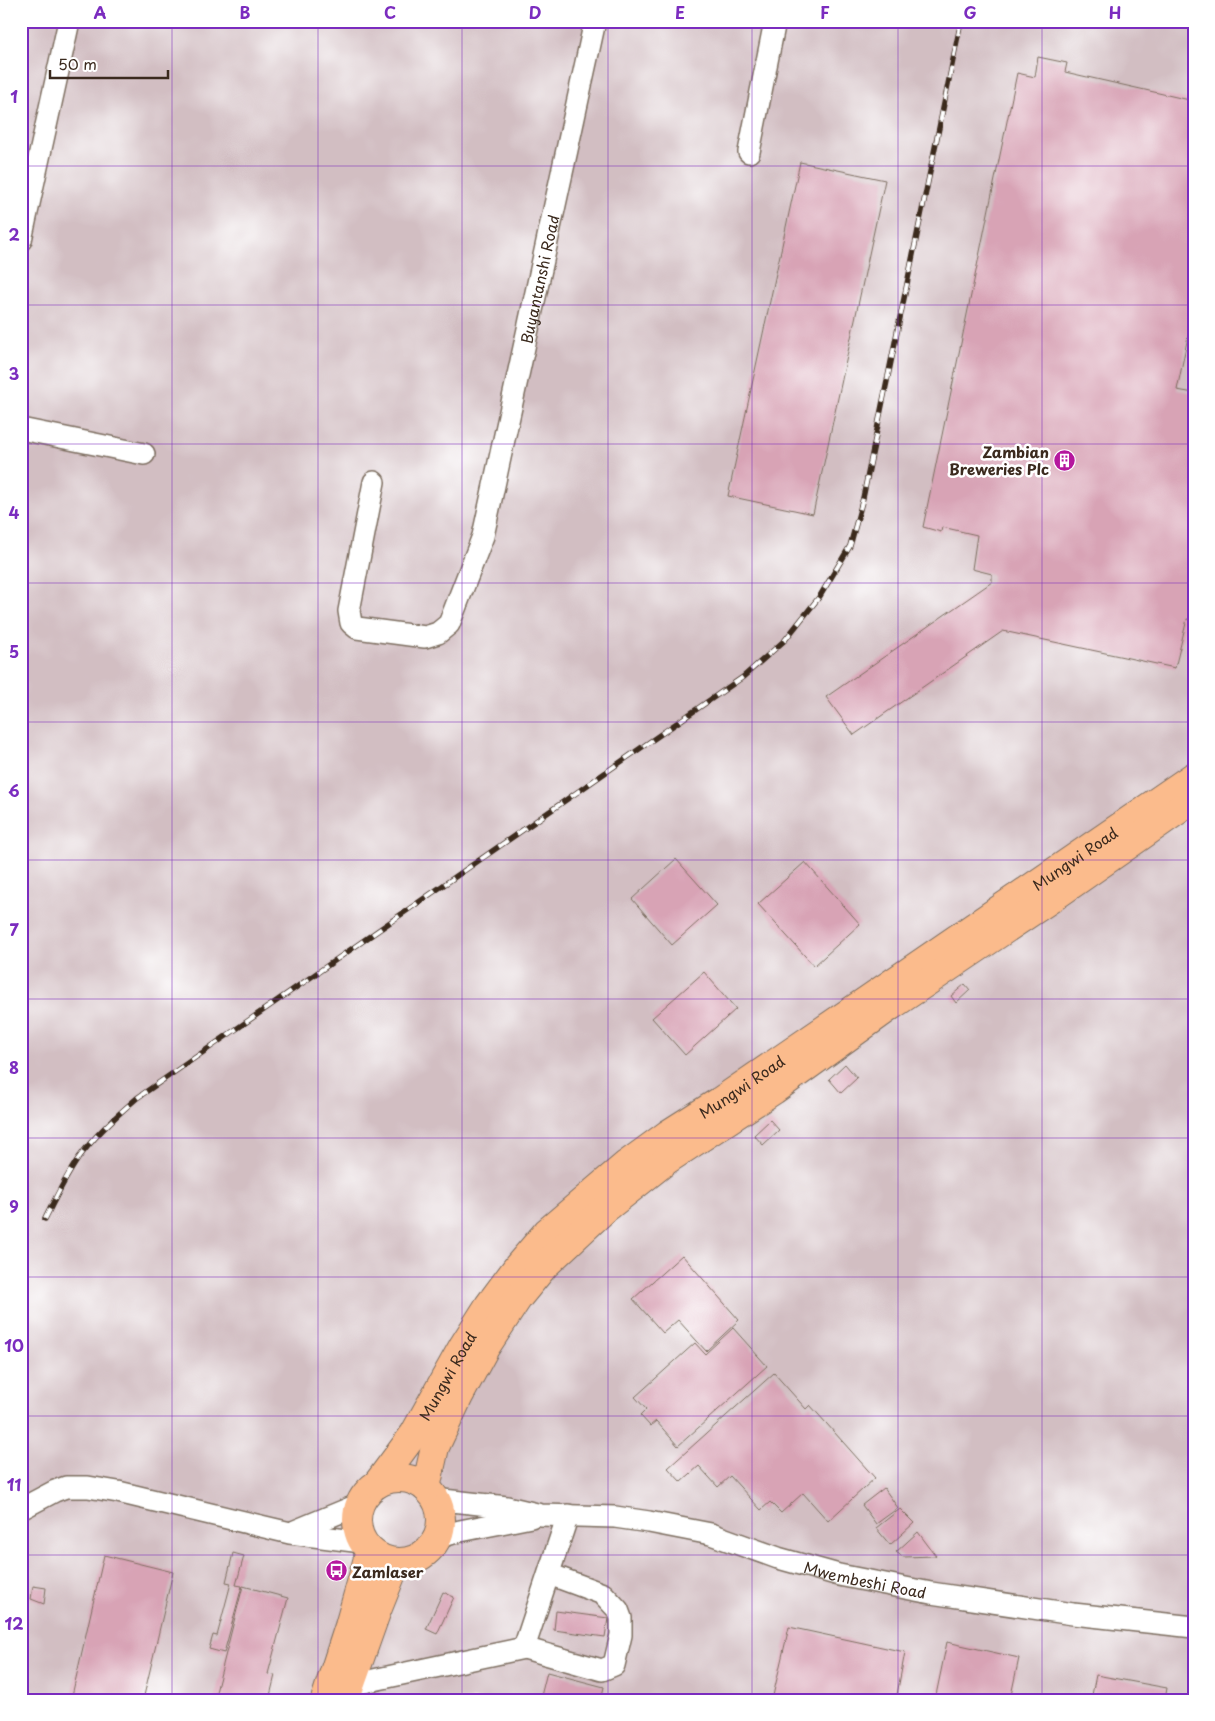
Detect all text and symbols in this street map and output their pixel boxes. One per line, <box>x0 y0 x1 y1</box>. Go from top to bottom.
text: A <box>94 0 107 24</box>
text: B <box>240 0 251 24</box>
text: C <box>384 0 396 24</box>
text: D <box>529 0 541 24</box>
text: E <box>675 0 685 24</box>
text: F <box>820 0 830 24</box>
text: G <box>963 0 977 24</box>
text: H <box>1109 0 1121 24</box>
scale bar <box>50 48 168 80</box>
text: 50 m <box>58 52 97 75</box>
text: 1 <box>10 84 18 108</box>
street label: Buyantanshi Road <box>514 212 564 346</box>
text: 2 <box>8 222 20 246</box>
text: 3 <box>9 361 19 385</box>
place label: Zambian Breweries Plc <box>949 440 1049 480</box>
building icon: Zambian Breweries Plc <box>1053 448 1077 472</box>
text: 4 <box>9 500 20 524</box>
text: 5 <box>9 639 19 663</box>
text: 6 <box>8 778 20 802</box>
street label: Mungwi Road <box>1027 820 1122 895</box>
text: 7 <box>9 917 19 941</box>
street label: Mungwi Road <box>694 1049 789 1123</box>
text: 8 <box>9 1055 19 1079</box>
text: 9 <box>9 1194 19 1218</box>
street label: Mungwi Road <box>412 1326 481 1425</box>
text: 10 <box>4 1333 24 1357</box>
text: 11 <box>7 1472 21 1496</box>
street label: Mwembeshi Road <box>801 1554 929 1603</box>
bus stop icon: Zamlaser <box>324 1559 348 1583</box>
place label: Zamlaser <box>352 1560 424 1583</box>
text: 12 <box>5 1611 23 1635</box>

